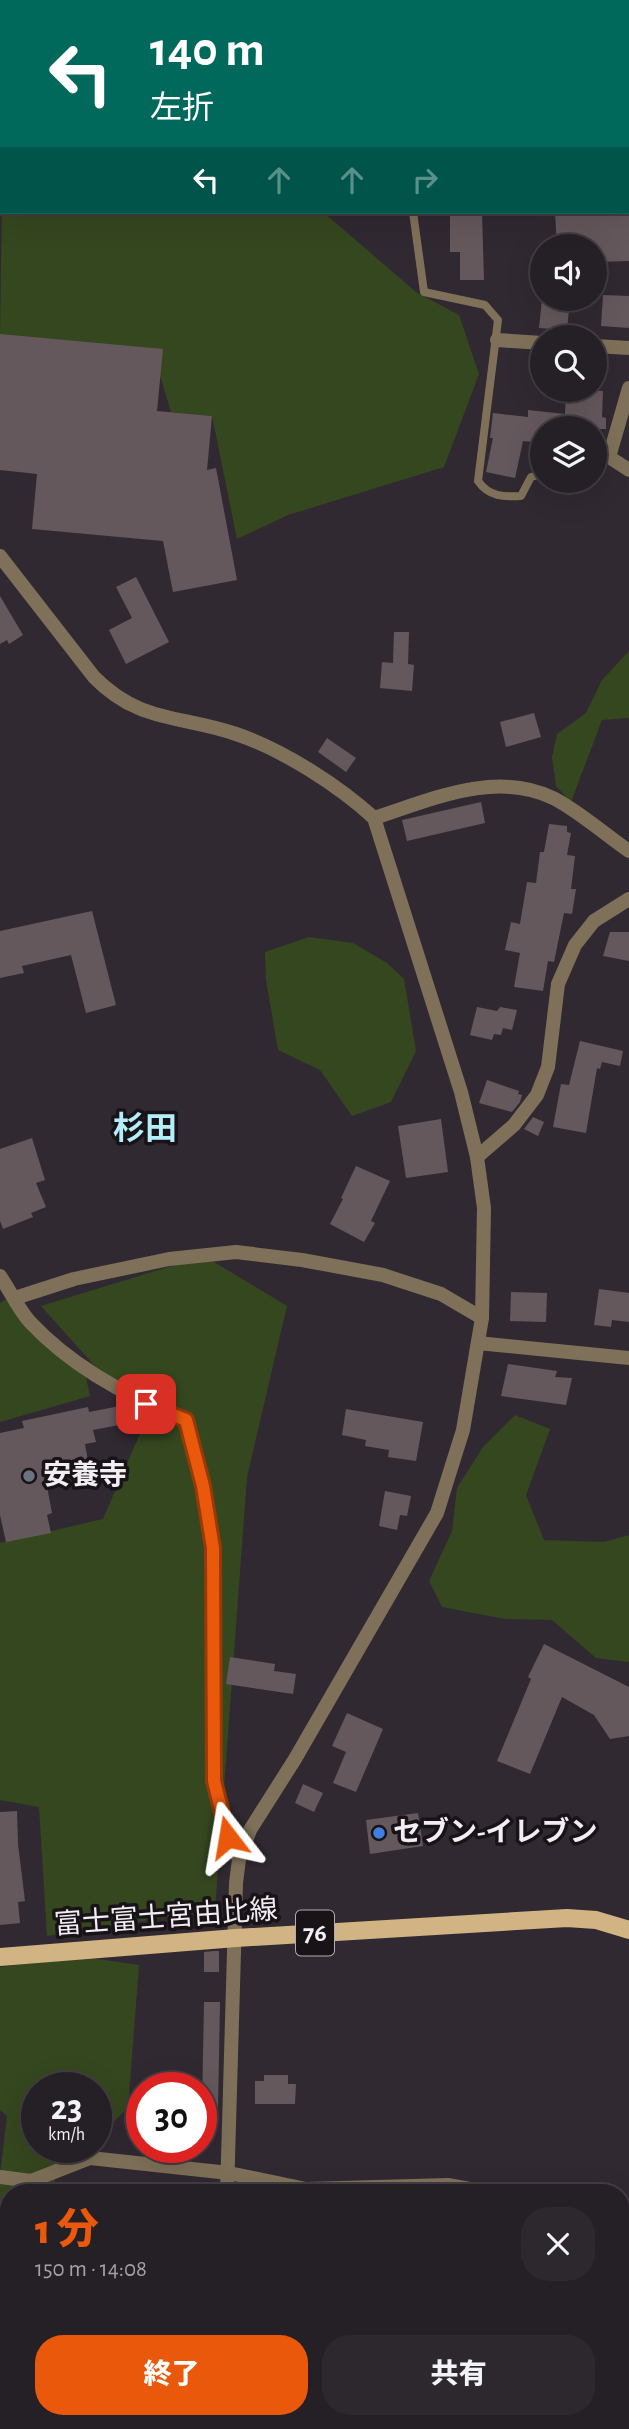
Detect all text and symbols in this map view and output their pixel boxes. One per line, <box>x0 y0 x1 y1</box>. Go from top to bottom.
text: 140 m <box>150 26 265 75</box>
icon: left <box>35 28 126 119</box>
text: 左折 <box>150 92 214 124</box>
icon: left <box>187 161 225 199</box>
icon: ahead <box>260 161 298 199</box>
icon: ahead <box>333 161 371 199</box>
icon: right <box>406 161 444 199</box>
map controls <box>530 234 607 493</box>
button: sound <box>530 234 607 311</box>
button: search <box>530 325 607 402</box>
button: layers <box>530 416 607 493</box>
district label: 杉田 <box>113 1111 177 1145</box>
pin <box>116 1374 176 1434</box>
icon: arrive <box>127 1385 165 1423</box>
place label: 安養寺 <box>43 1459 127 1490</box>
marker: 安養寺 <box>21 1468 37 1484</box>
position arrow <box>191 1800 265 1874</box>
place label: セブン-イレブン <box>393 1816 598 1847</box>
marker: セブン-イレブン <box>371 1825 387 1841</box>
street label: 富士富士宮由比線 <box>53 1894 279 1940</box>
road number: 76 <box>296 1910 334 1956</box>
speed limit sign: 30 <box>126 2072 217 2163</box>
text: 23 <box>51 2091 82 2126</box>
text: km/h <box>48 2126 85 2144</box>
button: close <box>521 2207 595 2281</box>
text: 1 分 <box>35 2209 99 2251</box>
text: 150 m · 14:08 <box>35 2258 147 2281</box>
button: 終了 <box>35 2335 308 2415</box>
button: 共有 <box>322 2335 595 2415</box>

